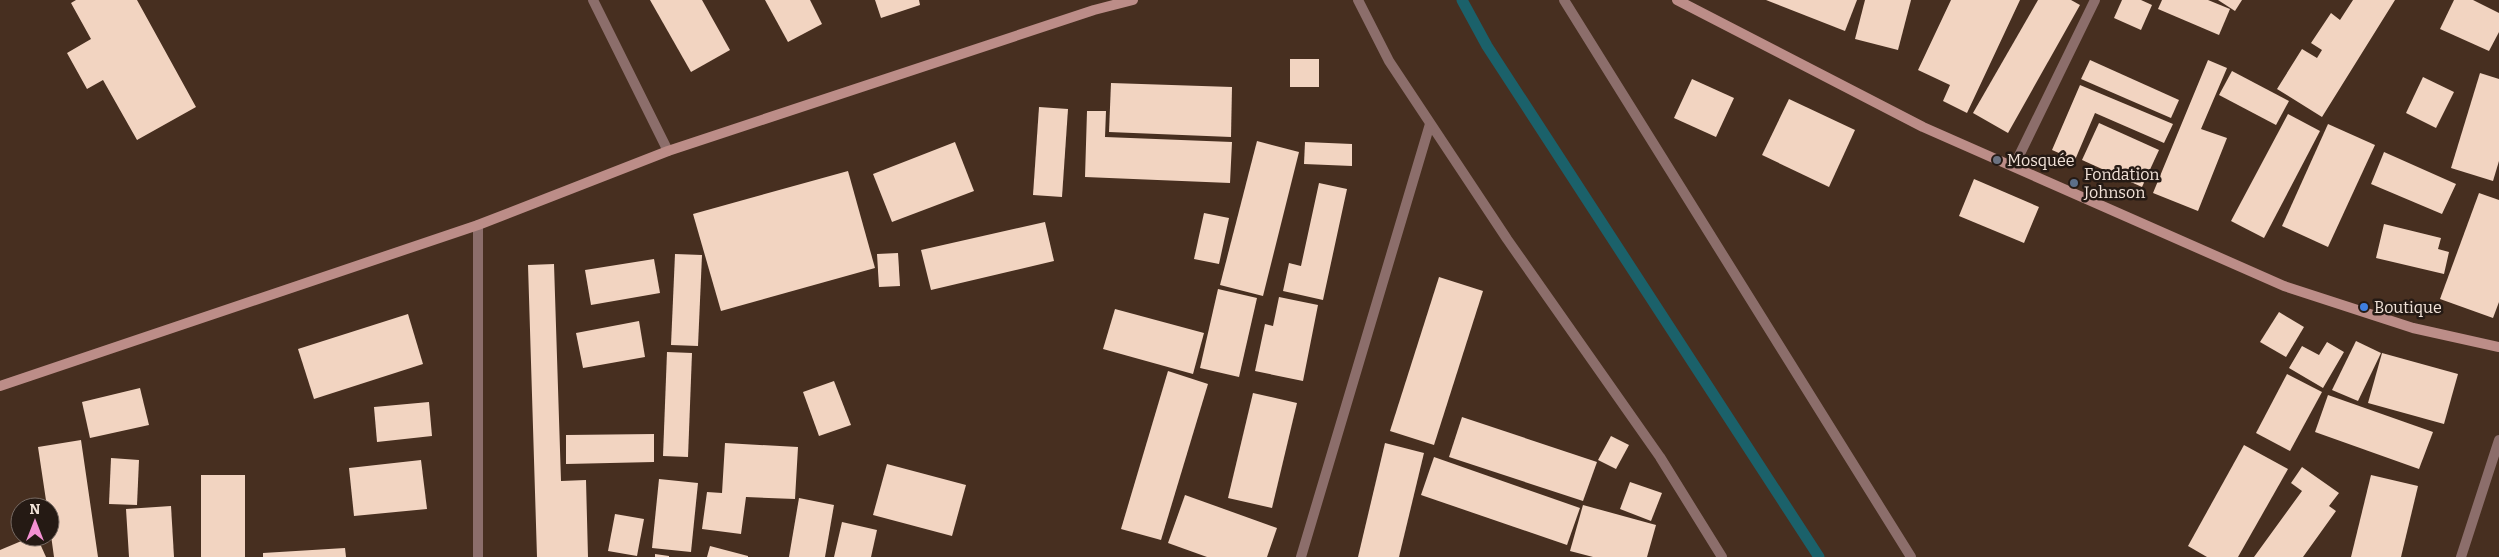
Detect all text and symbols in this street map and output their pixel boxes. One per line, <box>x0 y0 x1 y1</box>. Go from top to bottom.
place label: Mosquée <box>2007 151 2075 170</box>
marker: Mosquée <box>1991 154 2003 166</box>
place label: Fondation Johnson <box>2083 165 2160 202</box>
marker: Fondation Johnson <box>2068 177 2080 189</box>
place label: Boutique <box>2374 298 2442 317</box>
marker: Boutique <box>2358 301 2370 313</box>
north arrow <box>10 497 60 547</box>
text: N <box>30 501 41 518</box>

